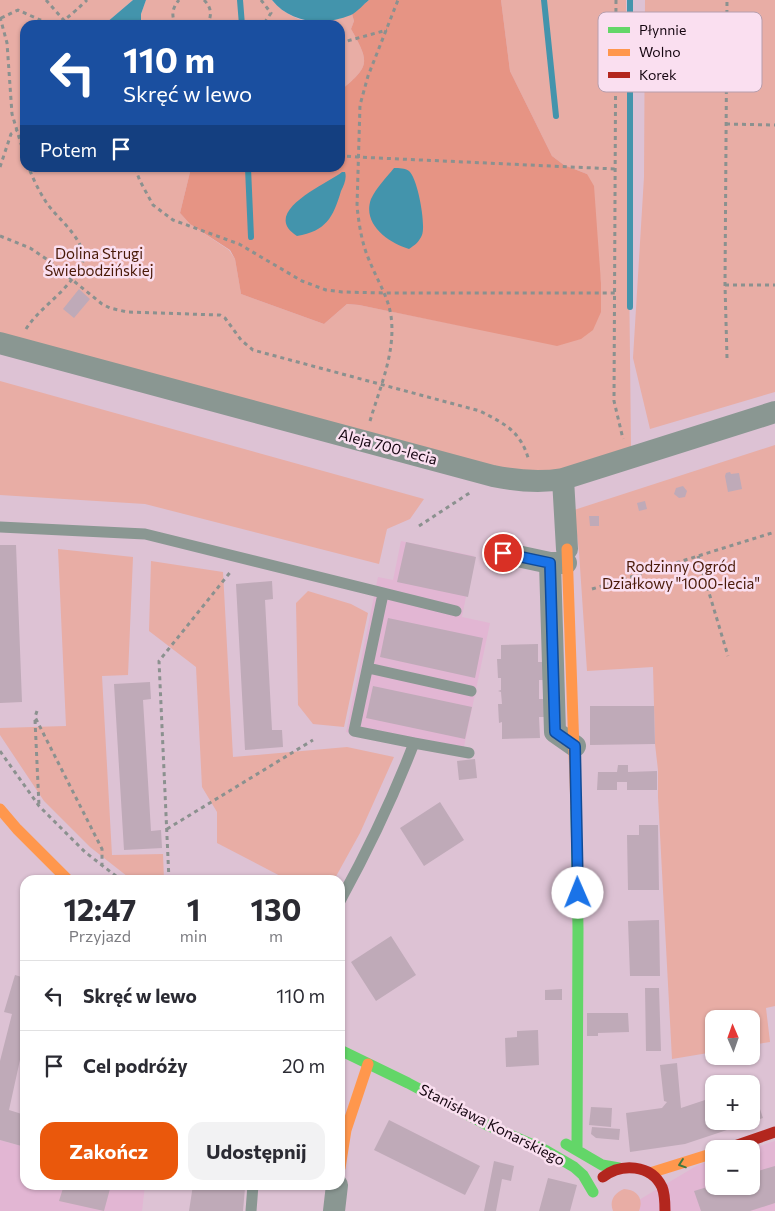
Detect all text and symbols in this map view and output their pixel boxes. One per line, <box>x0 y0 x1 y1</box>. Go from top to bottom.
legend <box>598 12 762 92</box>
text: Płynnie <box>639 21 686 38</box>
text: 110 m <box>123 37 215 80</box>
icon: left <box>40 40 105 105</box>
text: Wolno <box>639 43 681 60</box>
text: Korek <box>639 66 677 83</box>
text: Skręć w lewo <box>123 80 252 107</box>
icon: arrive <box>107 135 135 163</box>
text: Potem <box>40 138 97 161</box>
park label: Dolina Strugi Świebodzińskiej <box>44 244 154 279</box>
street label: Aleja 700-lecia <box>337 424 439 468</box>
pin <box>482 532 524 574</box>
icon: arrive <box>489 539 517 567</box>
park label: Rodzinny Ogród Działkowy "1000-lecia" <box>602 557 760 592</box>
position arrow <box>551 866 603 918</box>
text: 12:47 <box>63 890 136 927</box>
text: 1 <box>187 890 200 927</box>
text: 130 <box>251 890 302 927</box>
text: Przyjazd <box>69 926 131 945</box>
text: min <box>180 926 207 945</box>
text: m <box>269 926 283 945</box>
icon: left <box>40 982 68 1010</box>
text: Skręć w lewo <box>83 984 197 1007</box>
text: 110 m <box>276 984 325 1007</box>
north arrow <box>705 1010 760 1065</box>
map controls <box>705 1010 760 1195</box>
icon: arrive <box>40 1052 68 1080</box>
text: Cel podróży <box>83 1054 188 1077</box>
text: 20 m <box>282 1054 325 1077</box>
button: + <box>705 1075 760 1130</box>
street label: Stanisława Konarskiego <box>417 1080 568 1169</box>
button: Zakończ <box>40 1122 178 1180</box>
button: Udostępnij <box>188 1122 325 1180</box>
button: − <box>705 1140 760 1195</box>
one-way arrow <box>678 1158 687 1168</box>

